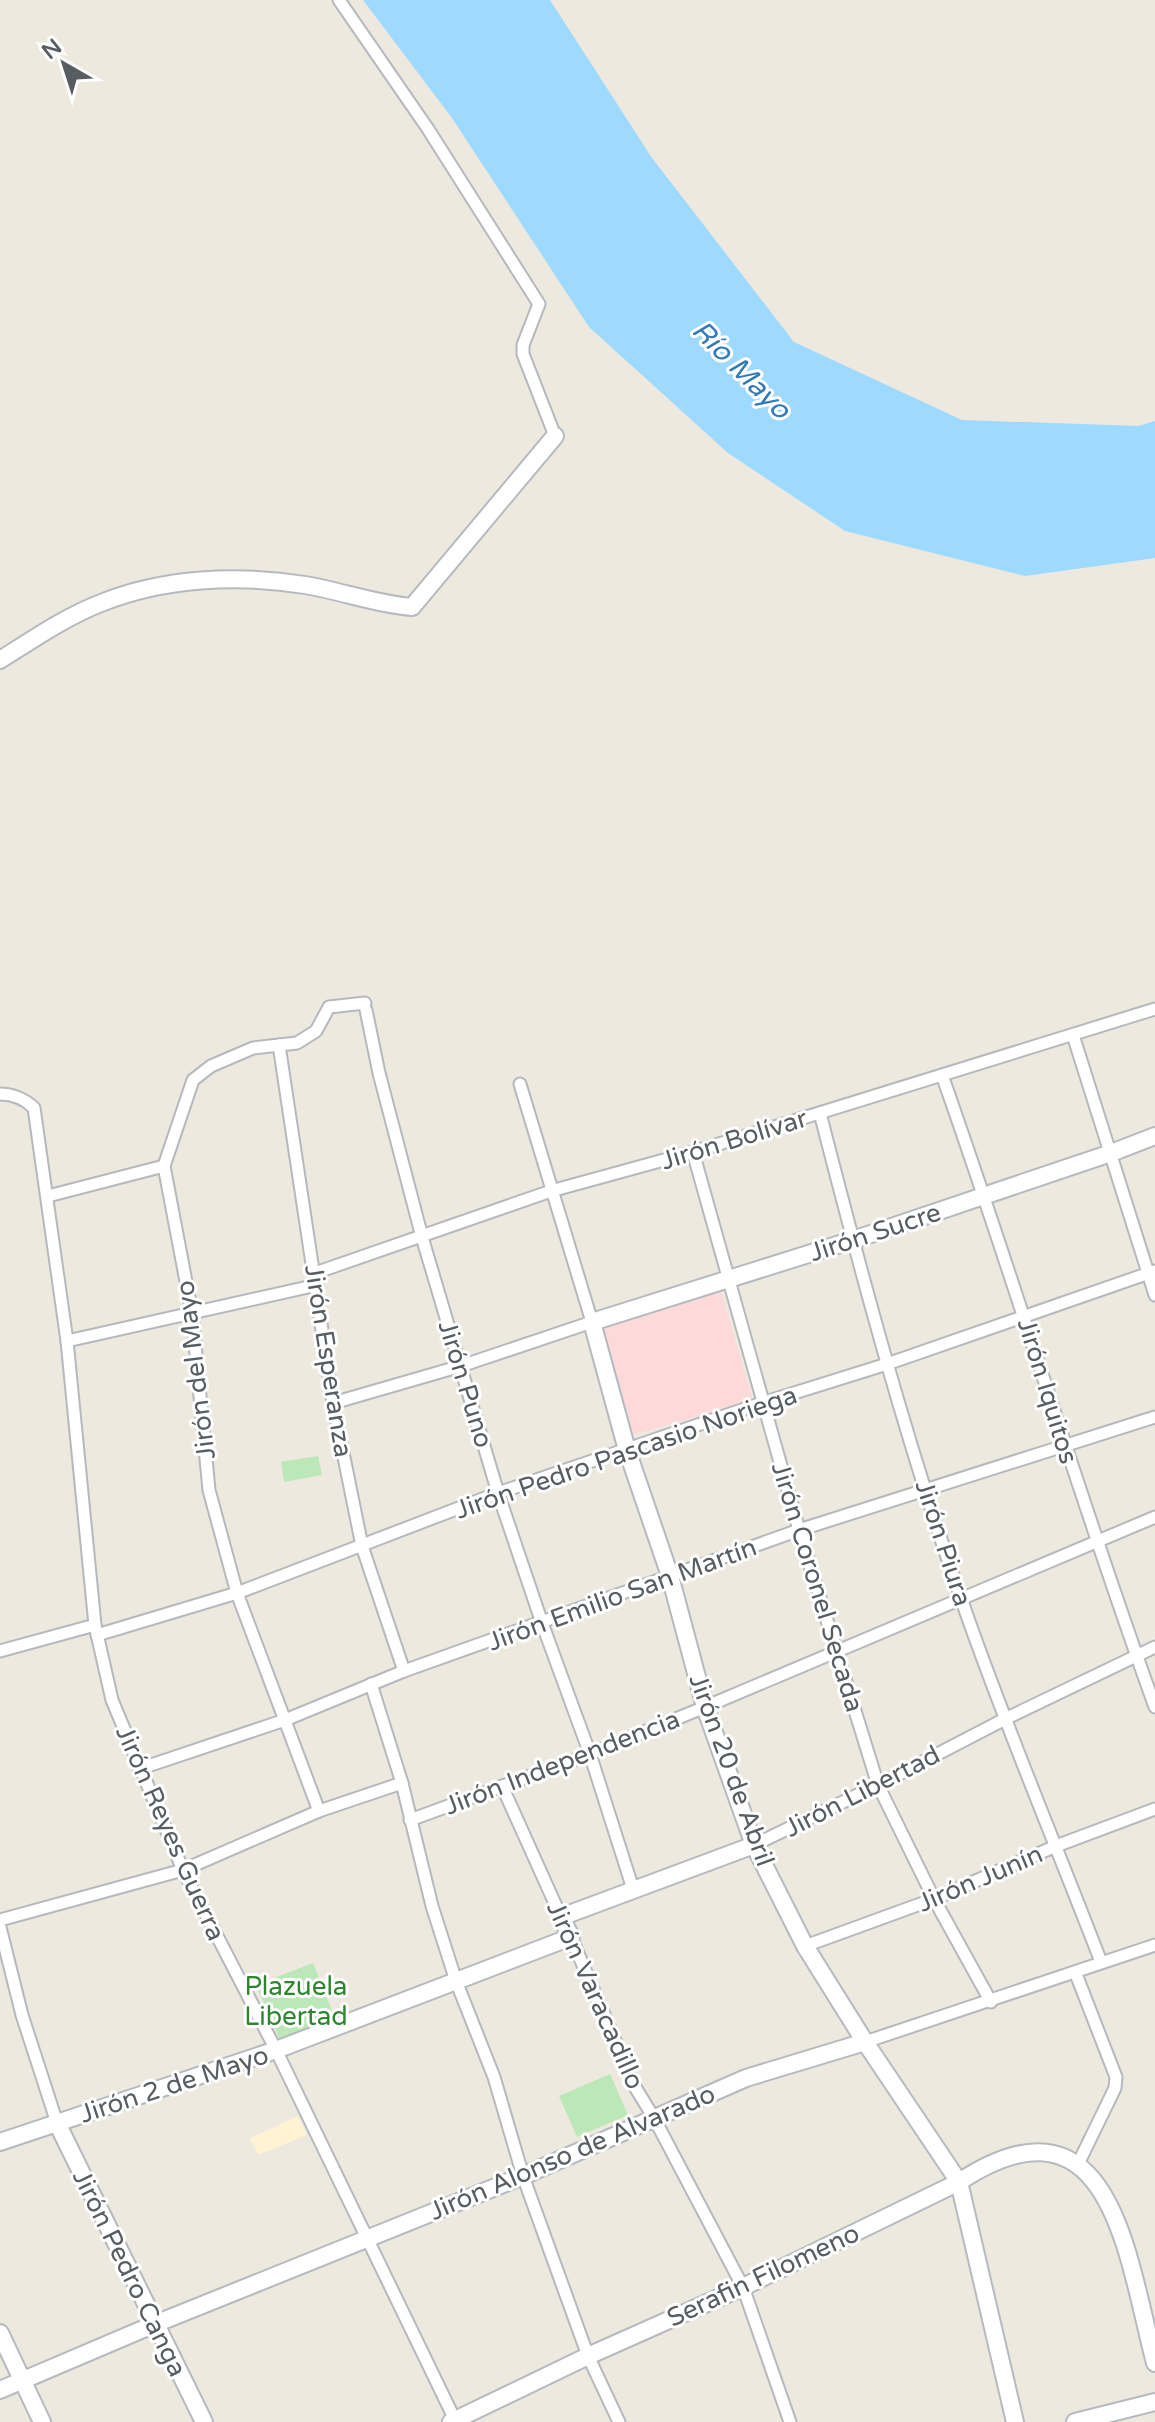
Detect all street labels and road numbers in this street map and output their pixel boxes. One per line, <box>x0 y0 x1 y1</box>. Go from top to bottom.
street label: Jirón Bolívar <box>657 1103 811 1176</box>
street label: Jirón Sucre <box>806 1197 945 1268</box>
street label: Jirón Esperanza <box>298 1263 359 1460</box>
street label: Jirón del Mayo <box>169 1279 222 1461</box>
street label: Jirón Iquitos <box>1011 1315 1084 1468</box>
street label: Jirón Puno <box>432 1317 500 1451</box>
street label: Jirón Pedro Pascasio Noriega <box>451 1379 801 1526</box>
street label: Jirón Coronel Secada <box>765 1459 870 1716</box>
street label: Jirón Piura <box>909 1476 978 1610</box>
street label: Jirón Emilio San Martín <box>483 1531 761 1658</box>
street label: Jirón 20 de Abril <box>682 1670 781 1871</box>
street label: Jirón Independencia <box>440 1703 684 1822</box>
street label: Jirón Reyes Guerra <box>109 1721 232 1946</box>
street label: Jirón Libertad <box>779 1739 945 1844</box>
street label: Jirón Junín <box>913 1838 1047 1919</box>
street label: Jirón Varacadillo <box>540 1896 651 2094</box>
street label: Jirón 2 de Mayo <box>76 2039 272 2130</box>
street label: Jirón Alonso de Alvarado <box>425 2078 720 2227</box>
street label: Jirón Pedro Canga <box>66 2165 193 2382</box>
street label: Serafin Filomeno <box>662 2217 864 2334</box>

